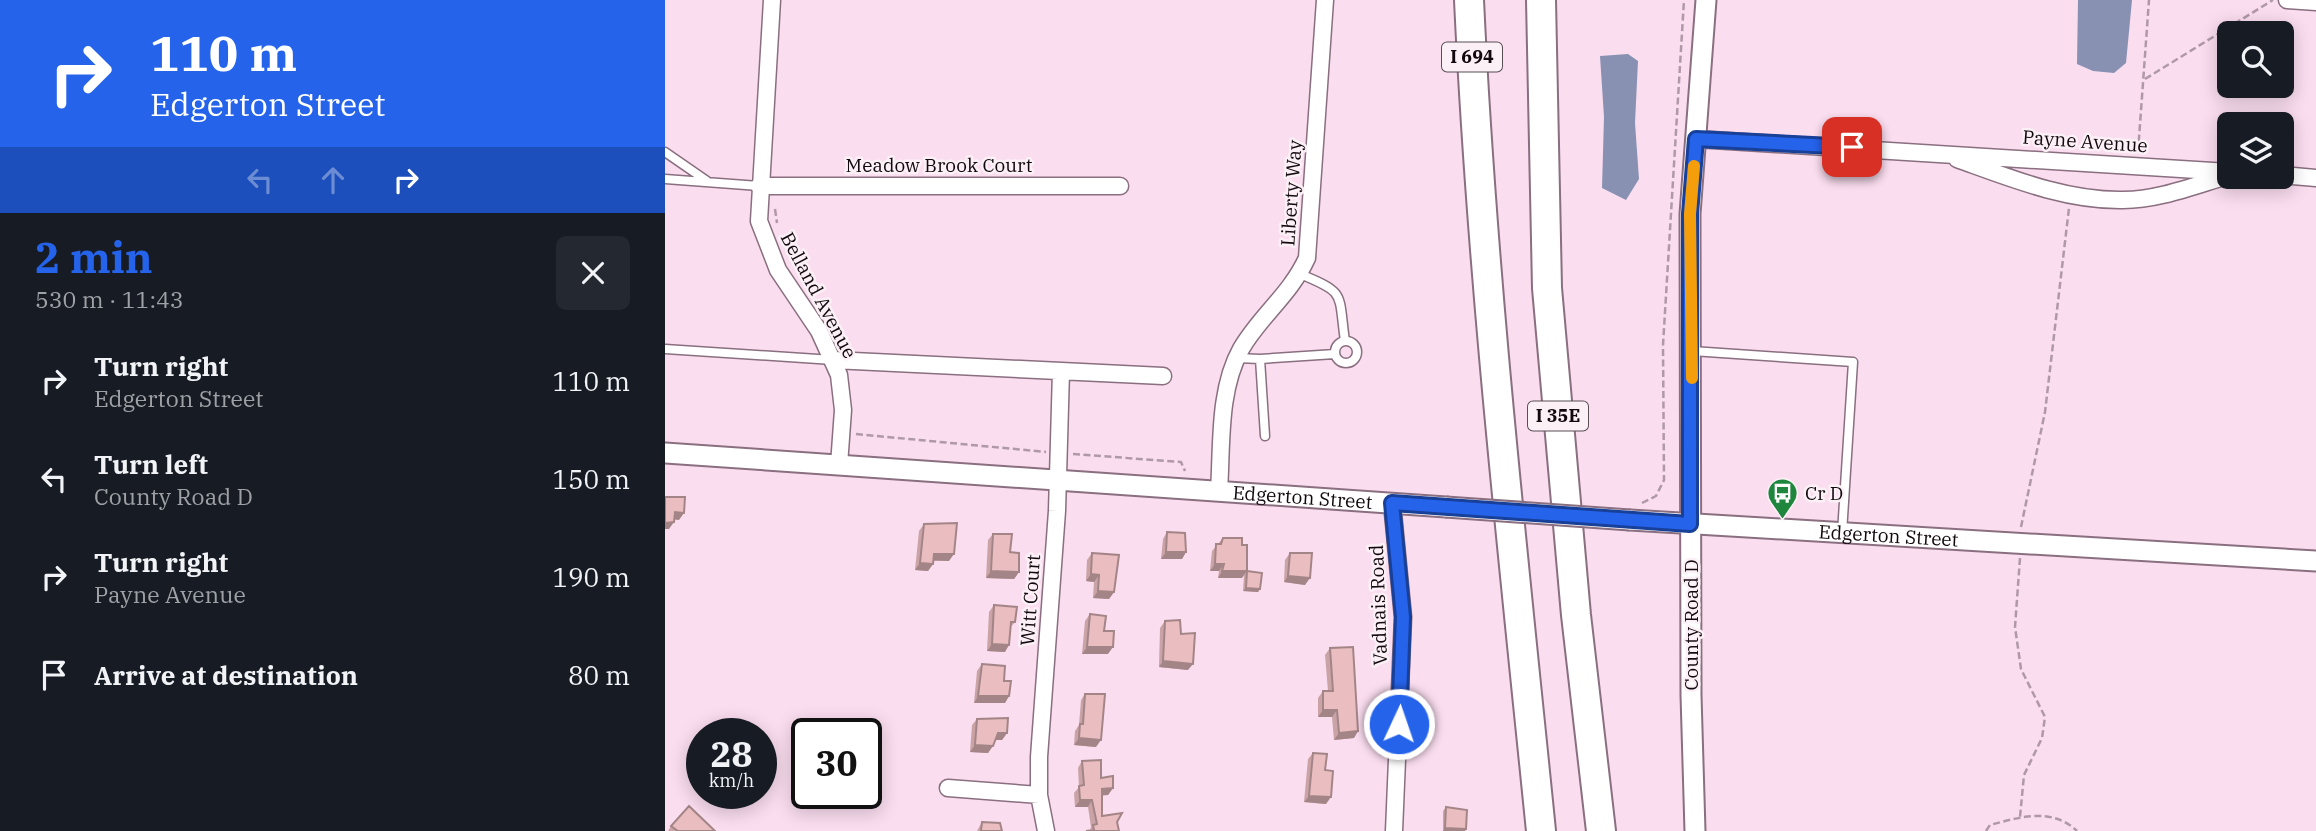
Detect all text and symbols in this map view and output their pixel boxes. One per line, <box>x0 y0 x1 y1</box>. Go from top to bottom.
text: 110 m <box>150 21 297 84</box>
map controls <box>2217 21 2294 189</box>
button: search <box>2217 21 2294 98</box>
icon: right <box>35 28 126 119</box>
road number: I 694 <box>1442 42 1502 72</box>
text: Edgerton Street <box>150 83 386 125</box>
button: layers <box>2217 112 2294 189</box>
pin <box>1822 117 1882 177</box>
street label: Payne Avenue <box>2022 125 2148 157</box>
icon: arrive <box>1833 128 1871 166</box>
street label: Liberty Way <box>1275 138 1307 247</box>
street label: Meadow Brook Court <box>846 153 1033 177</box>
icon: left <box>241 161 279 199</box>
icon: ahead <box>314 161 352 199</box>
icon: right <box>387 161 425 199</box>
street label: Belland Avenue <box>776 228 862 362</box>
text: 2 min <box>35 230 153 285</box>
button: close <box>556 236 630 310</box>
text: 530 m · 11:43 <box>35 284 184 314</box>
text: Turn right <box>94 349 228 383</box>
icon: right <box>35 362 73 400</box>
text: 110 m <box>552 364 630 398</box>
text: Edgerton Street <box>94 383 263 413</box>
road number: I 35E <box>1528 402 1588 430</box>
text: Turn left <box>94 447 208 481</box>
icon: left <box>35 460 73 498</box>
text: 150 m <box>552 462 630 496</box>
bus stop icon: Cr D <box>1765 476 1799 520</box>
street label: Edgerton Street <box>1232 480 1373 514</box>
text: County Road D <box>94 481 253 511</box>
place label: Cr D <box>1805 481 1843 505</box>
street label: Edgerton Street <box>1818 519 1959 552</box>
street label: Vadnais Road <box>1364 544 1392 666</box>
text: Turn right <box>94 545 228 579</box>
street label: Witt Court <box>1015 553 1045 647</box>
icon: right <box>35 558 73 596</box>
street label: County Road D <box>1679 559 1703 691</box>
text: 190 m <box>552 560 630 594</box>
text: Payne Avenue <box>94 579 246 609</box>
icon: arrive <box>35 656 73 694</box>
text: Arrive at destination <box>94 658 358 692</box>
text: 80 m <box>568 658 630 692</box>
position arrow <box>1362 687 1436 761</box>
speed limit sign: 30 <box>791 718 882 809</box>
text: 28 <box>710 731 753 777</box>
text: km/h <box>709 769 754 792</box>

